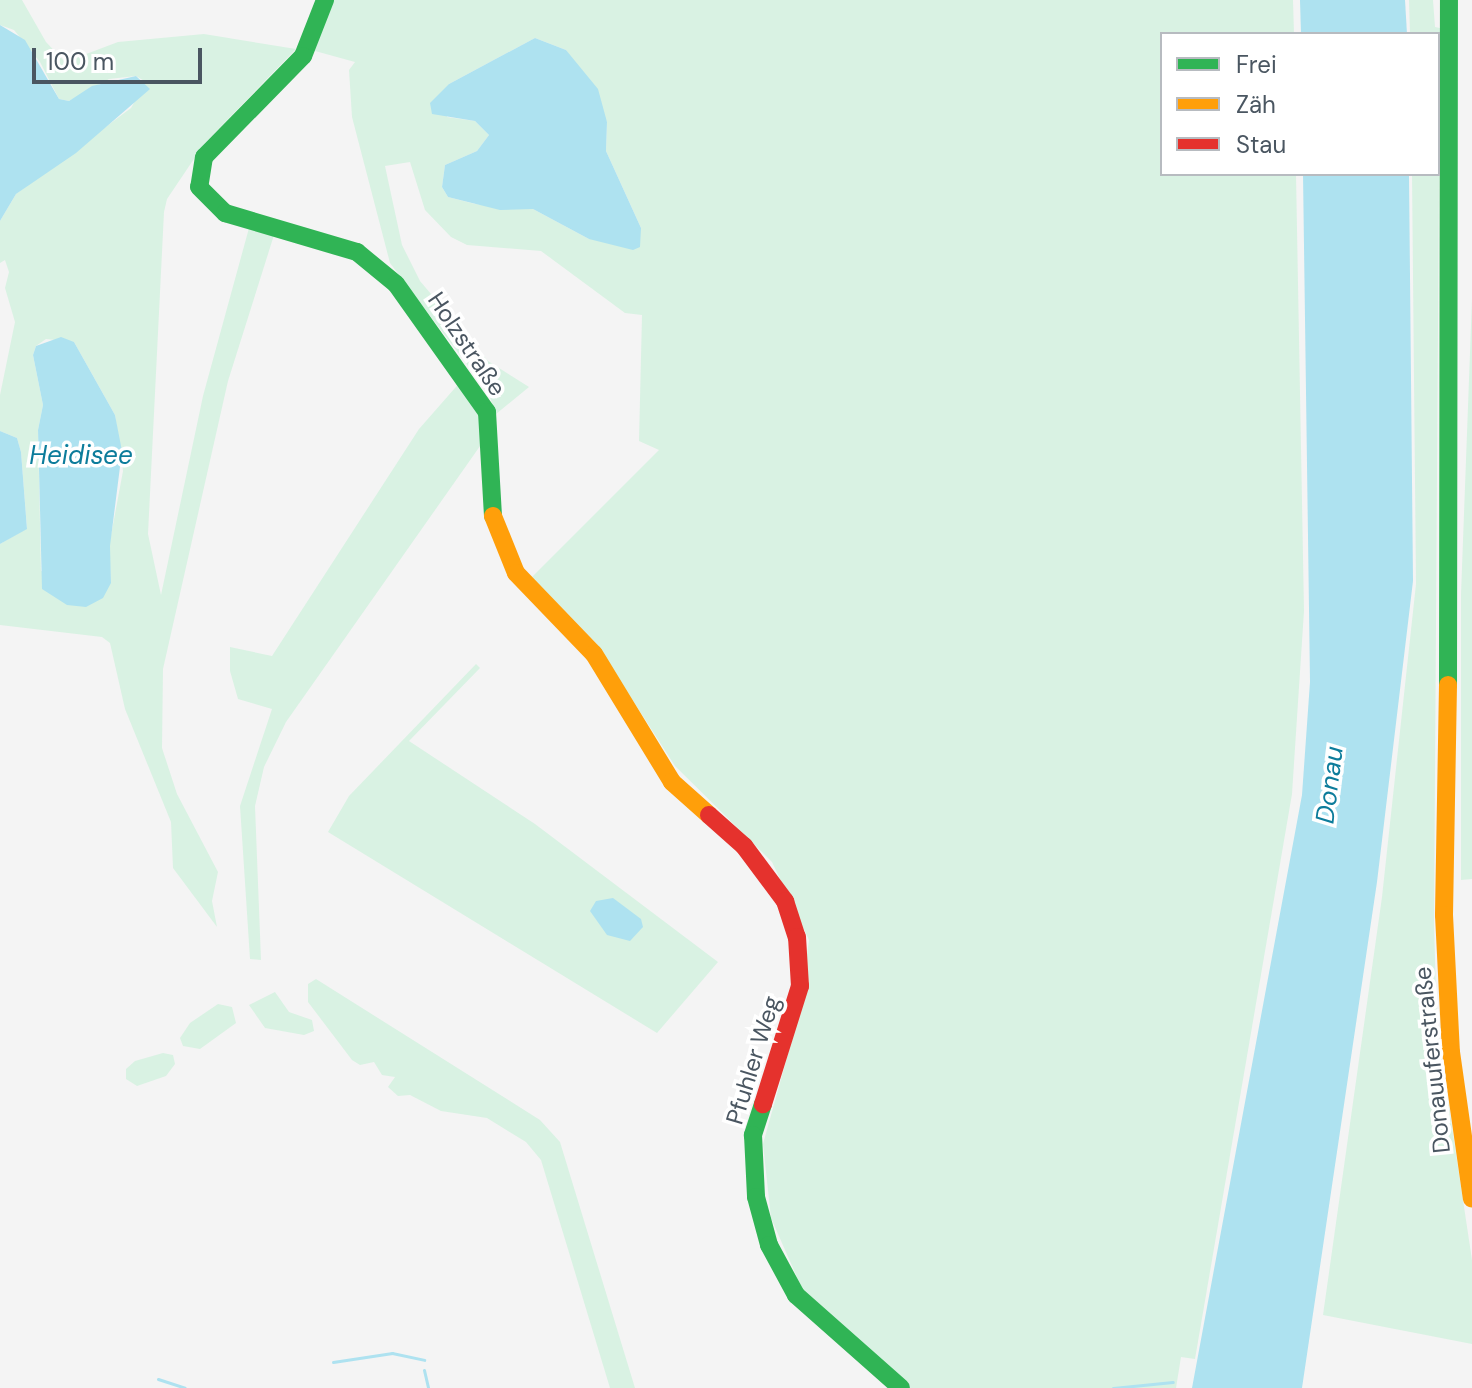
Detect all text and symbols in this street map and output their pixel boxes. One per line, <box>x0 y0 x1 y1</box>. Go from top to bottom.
scale bar <box>36 32 206 82</box>
legend <box>1160 32 1440 176</box>
text: 100 m <box>46 46 114 77</box>
text: Frei <box>1236 49 1277 80</box>
text: Zäh <box>1236 89 1276 120</box>
text: Stau <box>1236 129 1286 160</box>
street label: Holzstraße <box>422 287 512 401</box>
water label: Heidisee <box>29 440 133 472</box>
water label: Donau <box>1310 745 1350 825</box>
street label: Donauuferstraße <box>1408 965 1456 1155</box>
street label: Pfuhler Weg <box>720 992 786 1128</box>

